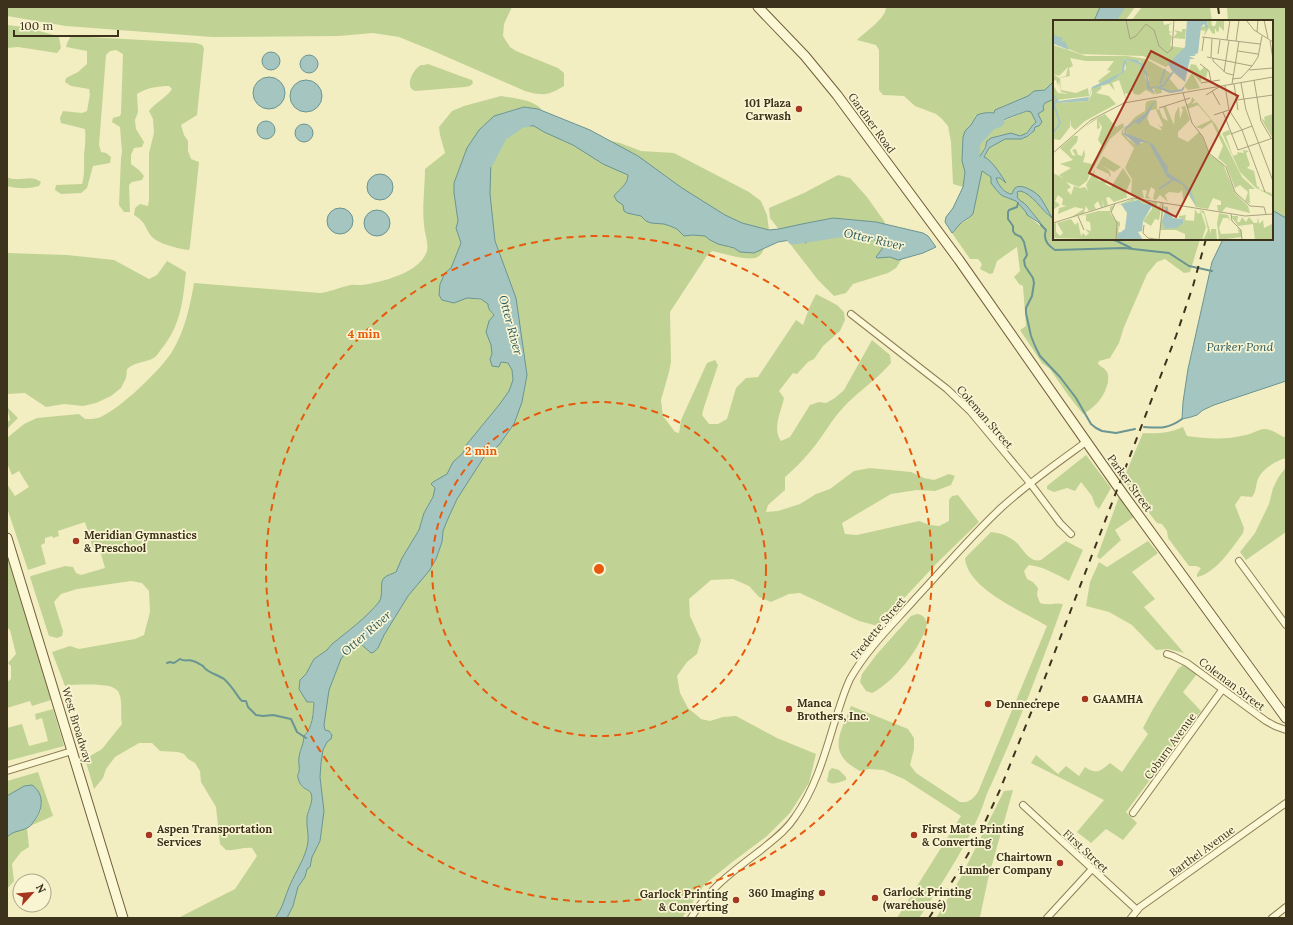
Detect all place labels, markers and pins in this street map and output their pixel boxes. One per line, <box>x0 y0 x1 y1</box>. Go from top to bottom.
place label: 101 Plaza Carwash <box>745 96 791 123</box>
marker: 101 Plaza Carwash <box>794 104 804 114</box>
place label: Meridian Gymnastics & Preschool <box>84 528 197 555</box>
marker: Meridian Gymnastics & Preschool <box>71 536 81 546</box>
centre of rings <box>592 562 606 576</box>
place label: GAAMHA <box>1093 692 1144 706</box>
marker: GAAMHA <box>1080 694 1090 704</box>
place label: Manca Brothers, Inc. <box>797 696 869 723</box>
place label: Dennecrepe <box>996 697 1060 711</box>
marker: Dennecrepe <box>983 699 993 709</box>
marker: Manca Brothers, Inc. <box>784 704 794 714</box>
place label: Aspen Transportation Services <box>157 822 272 849</box>
place label: First Mate Printing & Converting <box>922 822 1024 849</box>
marker: Aspen Transportation Services <box>144 830 154 840</box>
marker: First Mate Printing & Converting <box>909 830 919 840</box>
place label: Chairtown Lumber Company <box>959 850 1053 877</box>
marker: Chairtown Lumber Company <box>1055 858 1065 868</box>
place label: Garlock Printing (warehouse) <box>883 885 972 913</box>
place label: 360 Imaging <box>749 886 815 900</box>
place label: Garlock Printing & Converting <box>640 887 729 914</box>
marker: 360 Imaging <box>817 888 827 898</box>
marker: Garlock Printing (warehouse) <box>870 893 880 903</box>
marker: Garlock Printing & Converting <box>731 895 741 905</box>

